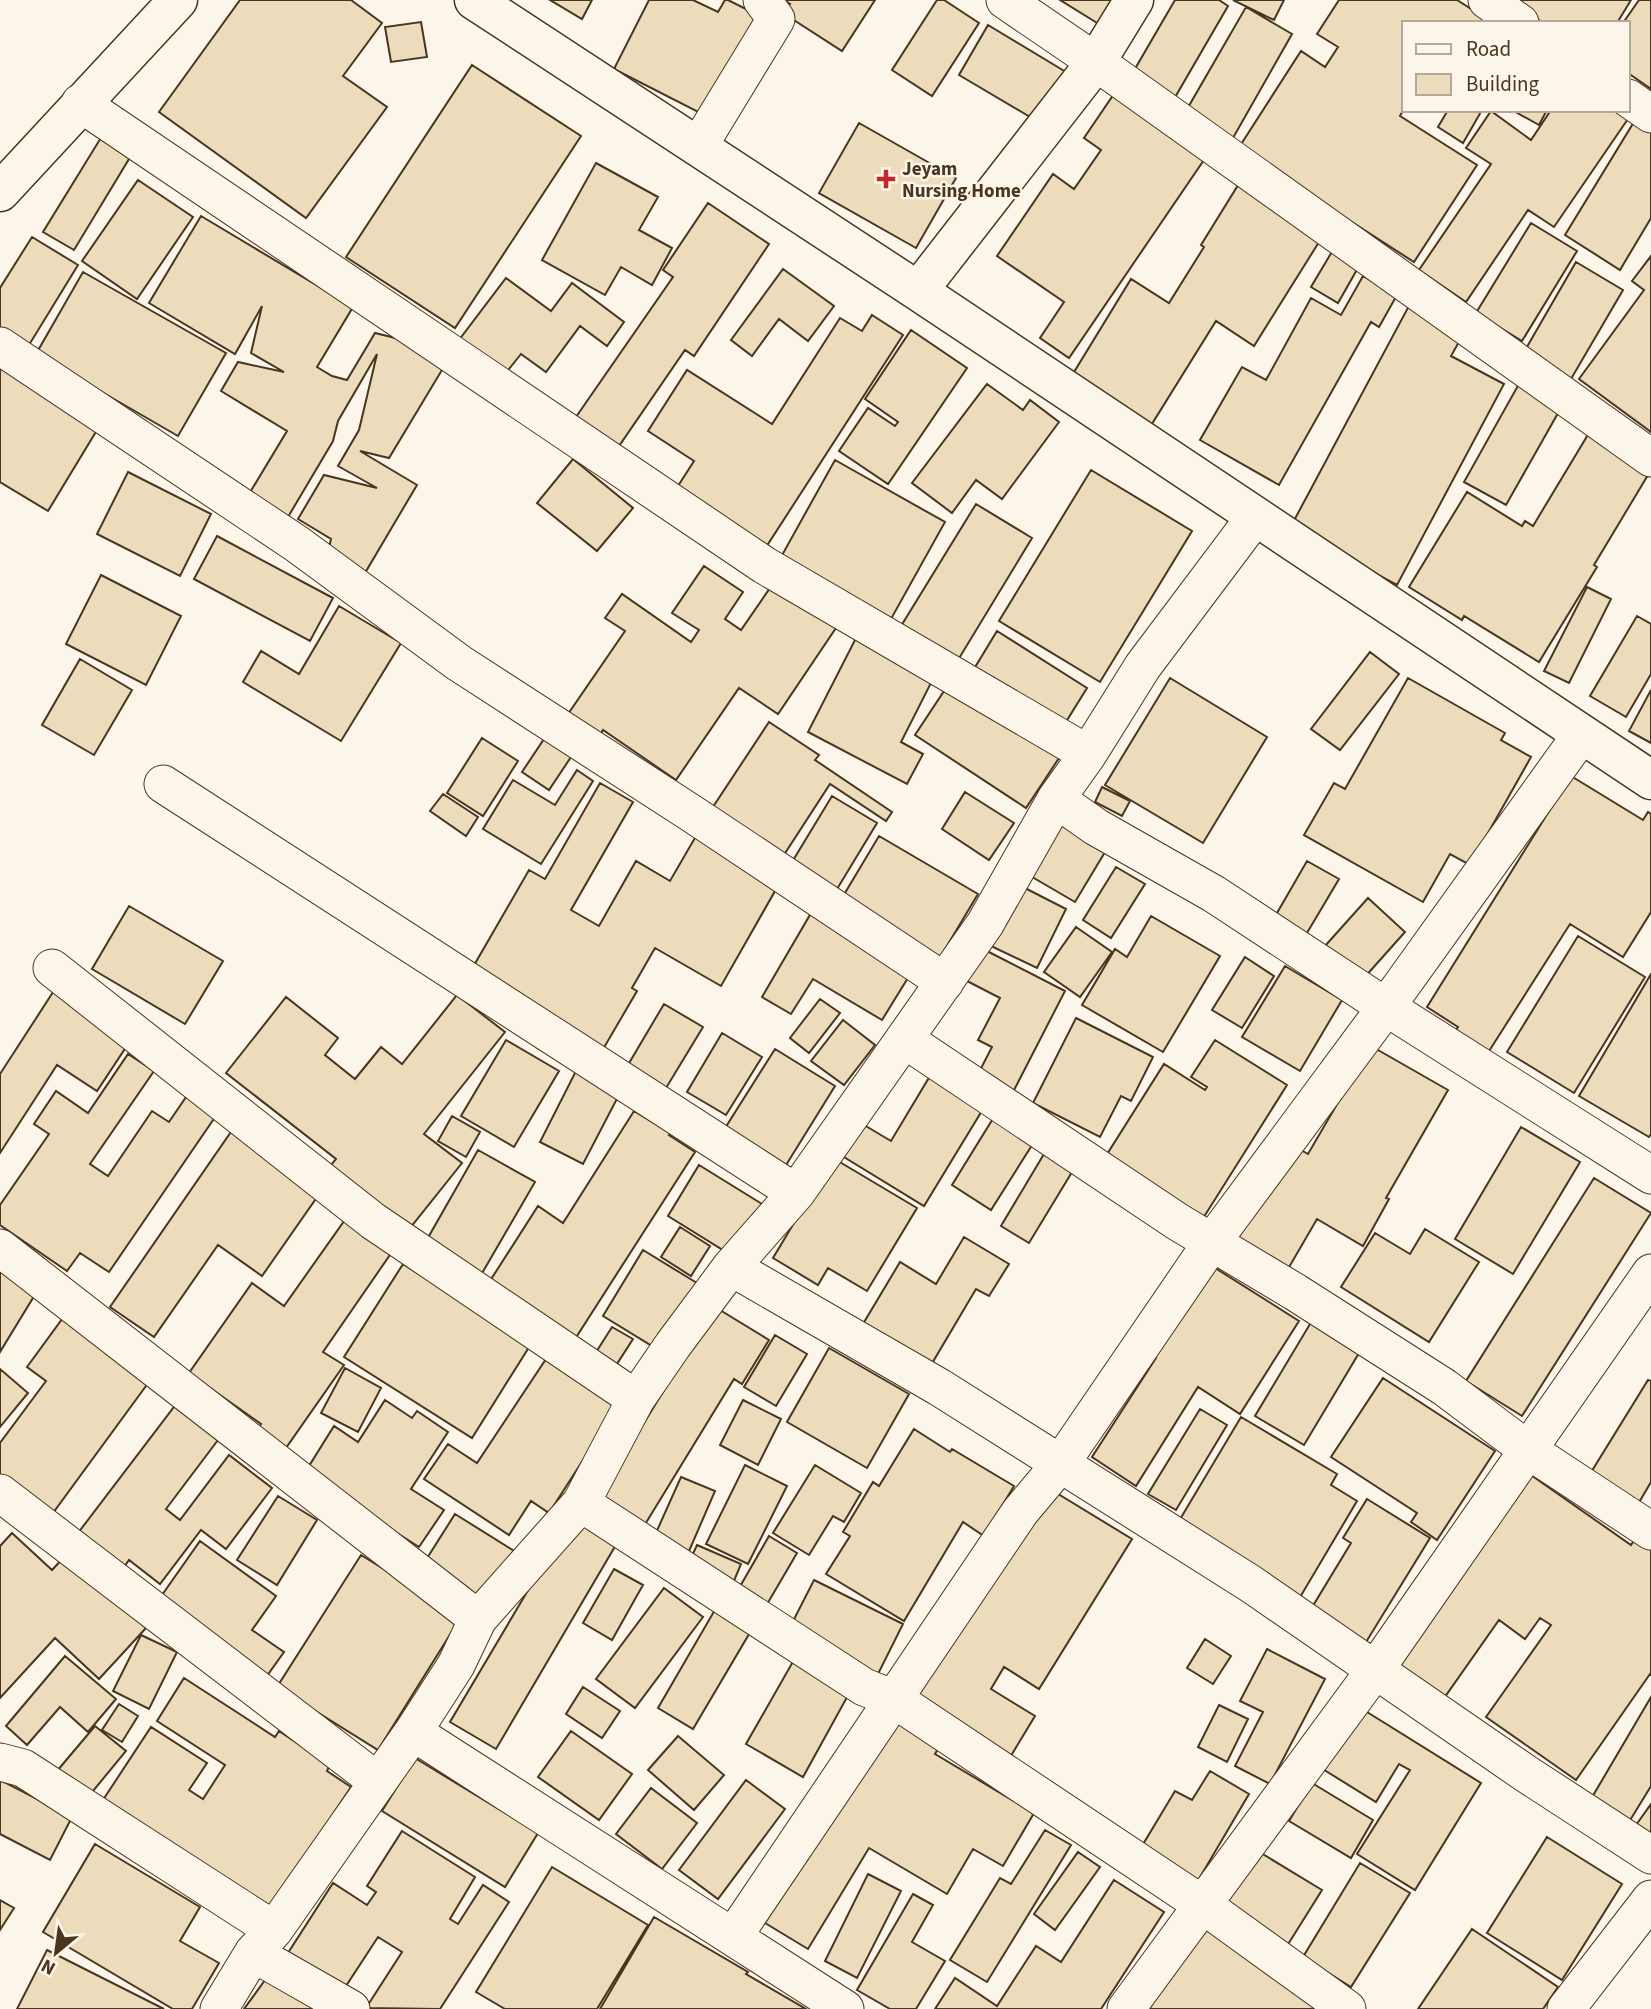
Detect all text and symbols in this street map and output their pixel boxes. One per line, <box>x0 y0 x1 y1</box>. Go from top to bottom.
legend <box>1402 21 1630 112</box>
text: Road <box>1466 34 1511 64</box>
text: Building <box>1466 69 1540 99</box>
place label: Jeyam Nursing Home <box>902 156 1021 205</box>
marker: Jeyam Nursing Home <box>876 169 896 189</box>
north arrow <box>21 1918 91 1988</box>
text: N <box>36 1952 61 1981</box>

